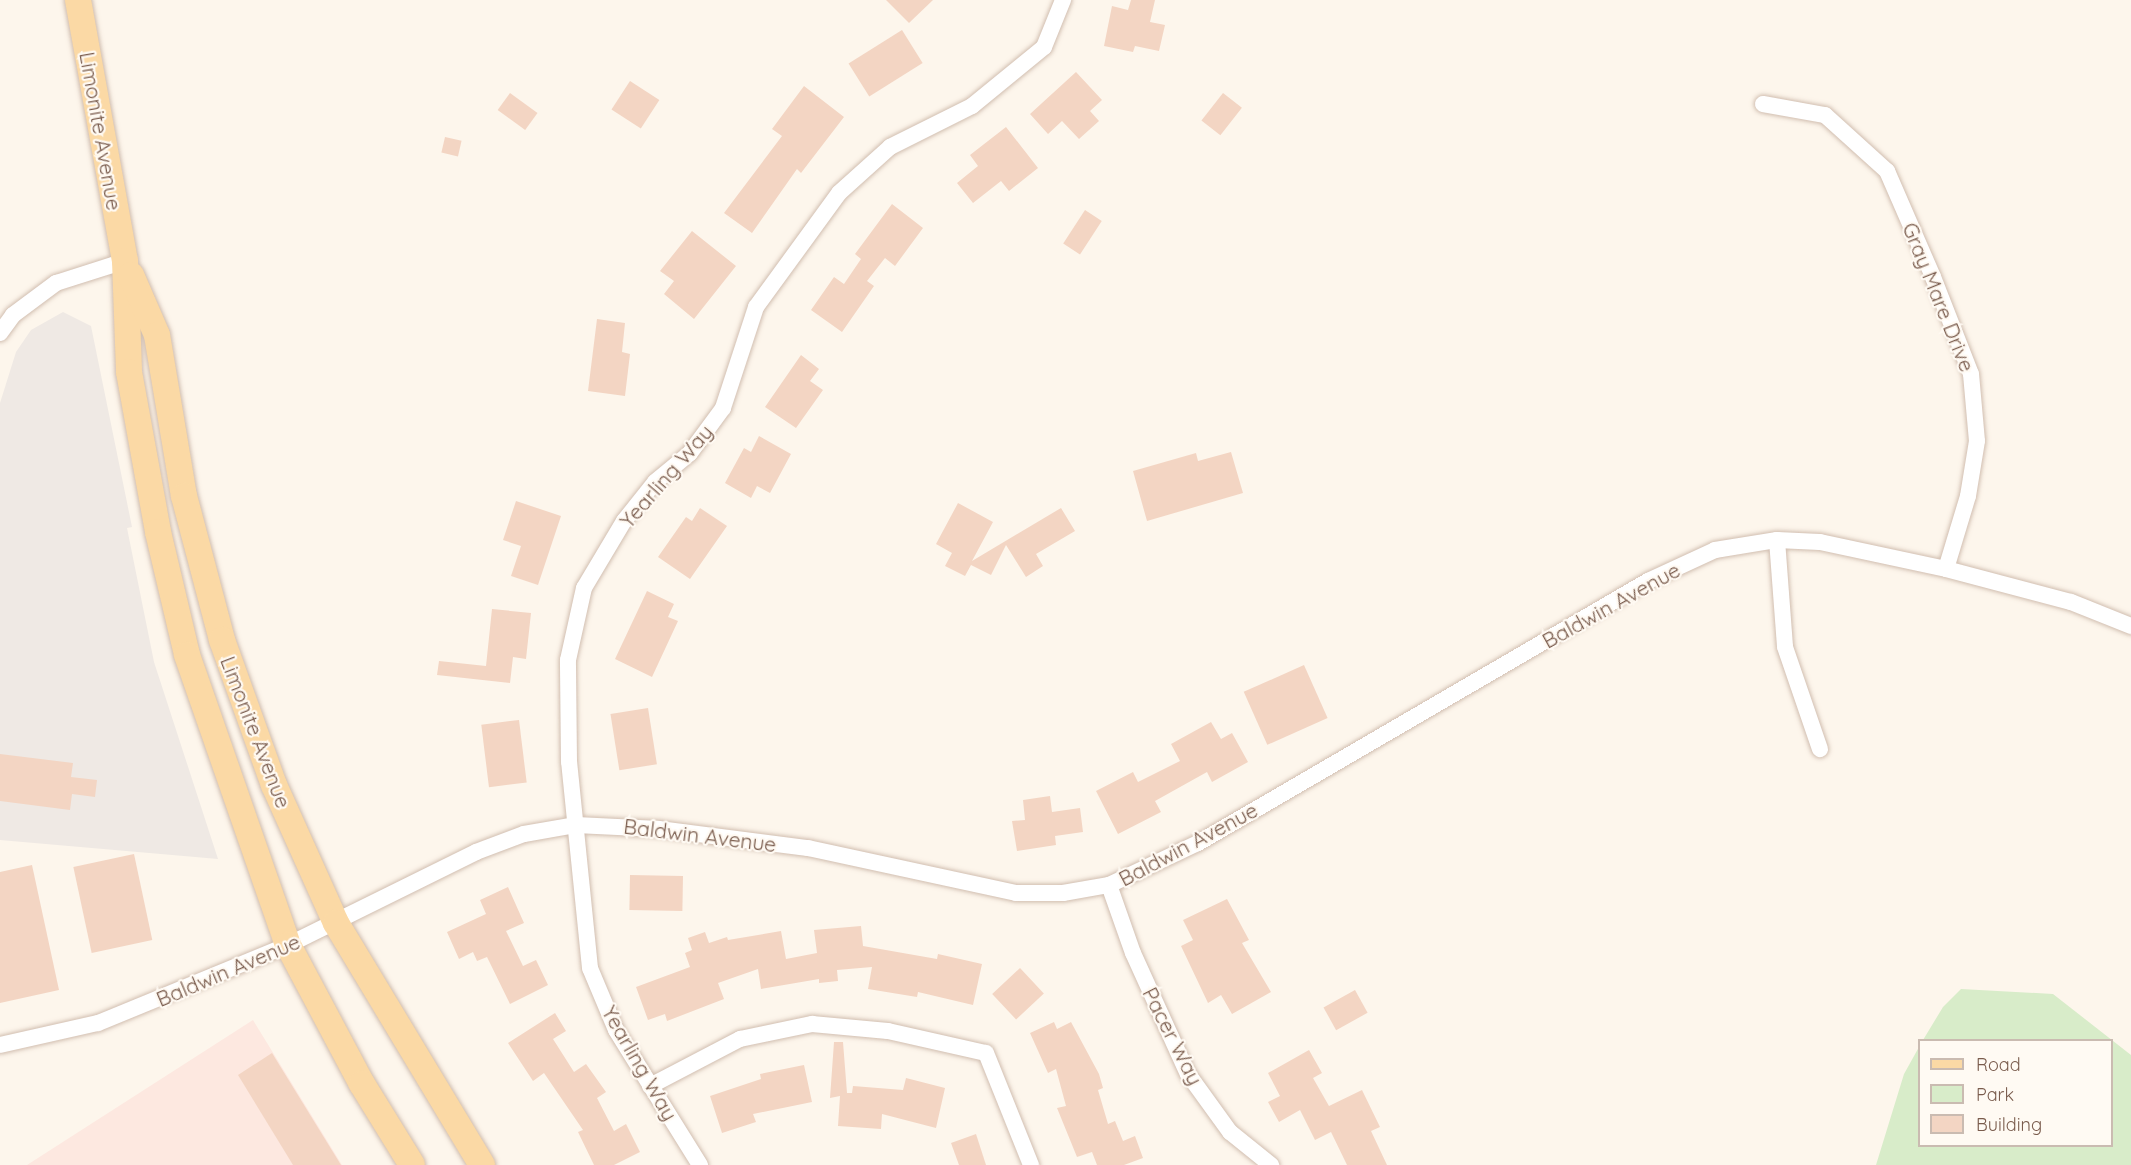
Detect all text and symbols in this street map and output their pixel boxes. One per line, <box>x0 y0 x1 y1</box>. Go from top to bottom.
street label: Limonite Avenue <box>75 50 127 212</box>
street label: Gray Mare Drive <box>1898 219 1980 375</box>
street label: Yearling Way <box>614 419 718 533</box>
street label: Baldwin Avenue <box>1538 557 1684 653</box>
street label: Limonite Avenue <box>215 653 297 811</box>
street label: Baldwin Avenue <box>1114 797 1262 891</box>
street label: Baldwin Avenue <box>622 813 778 857</box>
street label: Baldwin Avenue <box>152 928 304 1012</box>
street label: Pacer Way <box>1138 983 1208 1089</box>
street label: Yearling Way <box>597 1001 683 1125</box>
legend <box>1918 1039 2113 1147</box>
text: Road <box>1976 1053 2021 1076</box>
text: Park <box>1976 1083 2014 1106</box>
text: Building <box>1976 1113 2042 1136</box>

